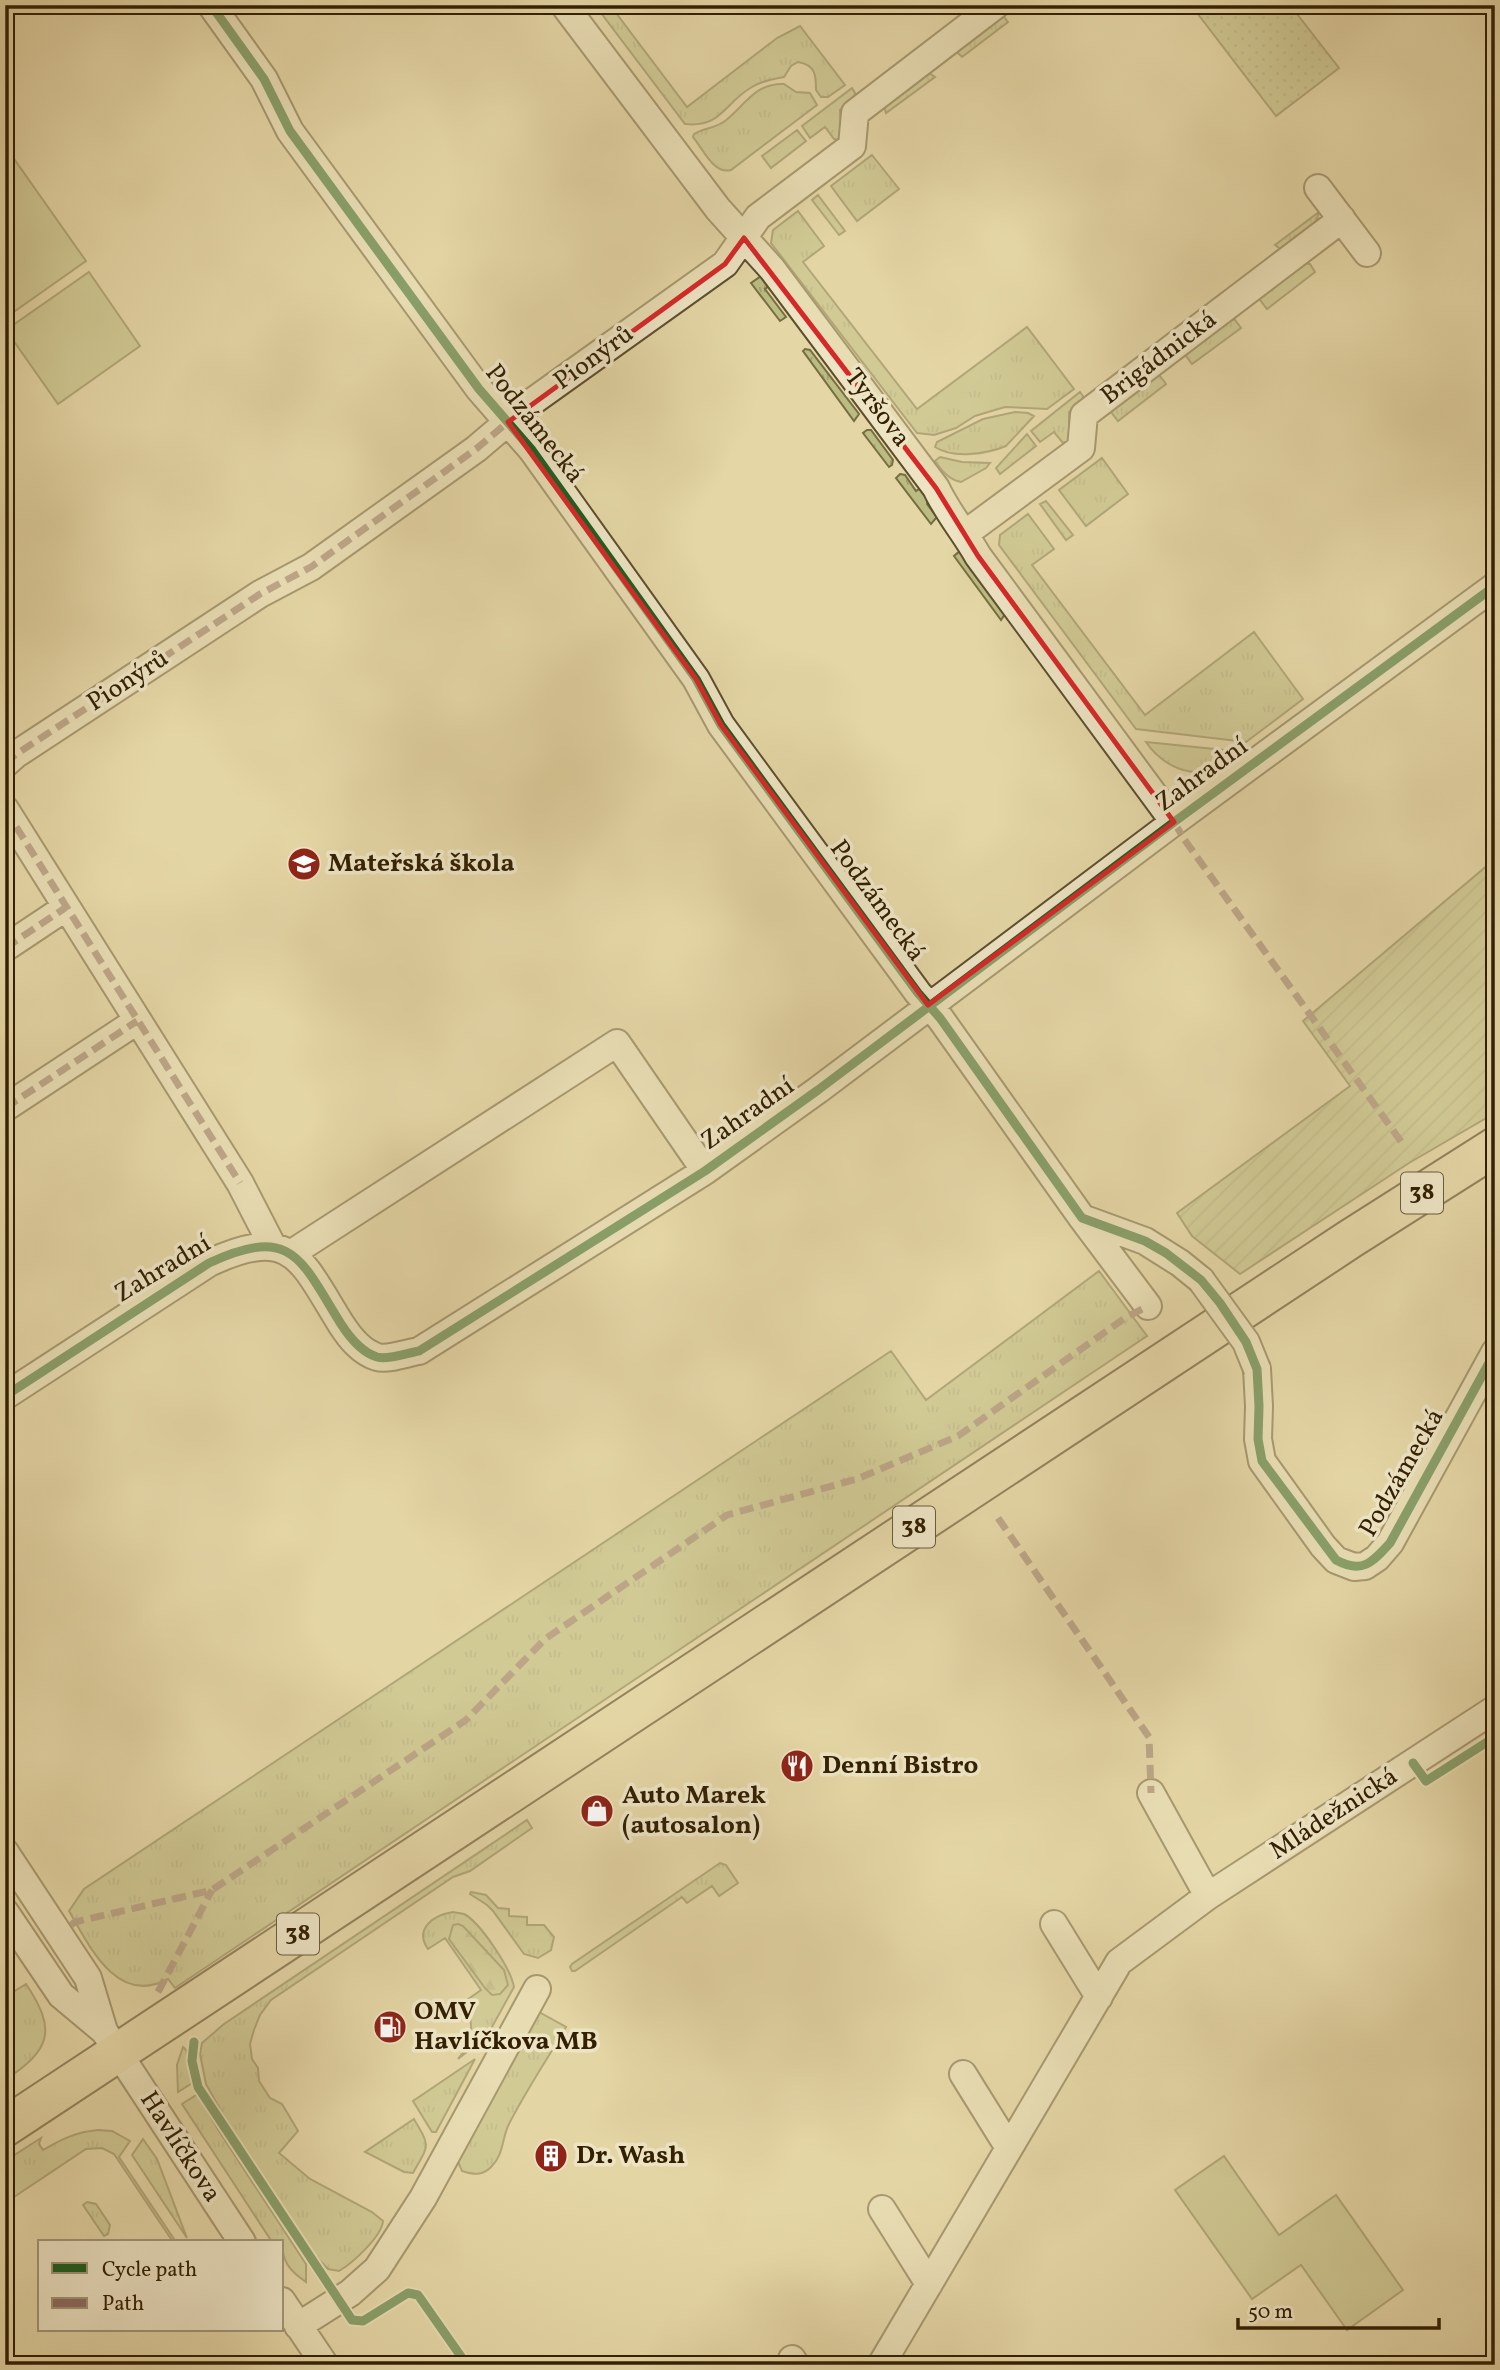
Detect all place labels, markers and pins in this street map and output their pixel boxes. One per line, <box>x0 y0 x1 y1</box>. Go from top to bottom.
school or university icon: Mateřská škola <box>285 845 323 883</box>
place label: Mateřská škola <box>328 846 515 882</box>
restaurant icon: Denní Bistro <box>778 1747 816 1785</box>
place label: Denní Bistro <box>822 1748 978 1784</box>
place label: Auto Marek (autosalon) <box>622 1778 766 1844</box>
shop icon: Auto Marek (autosalon) <box>578 1792 616 1830</box>
place label: OMV Havlíčkova MB <box>414 1994 598 2060</box>
fuel station icon: OMV Havlíčkova MB <box>371 2008 409 2046</box>
building icon: Dr. Wash <box>532 2137 570 2175</box>
place label: Dr. Wash <box>576 2138 685 2174</box>

